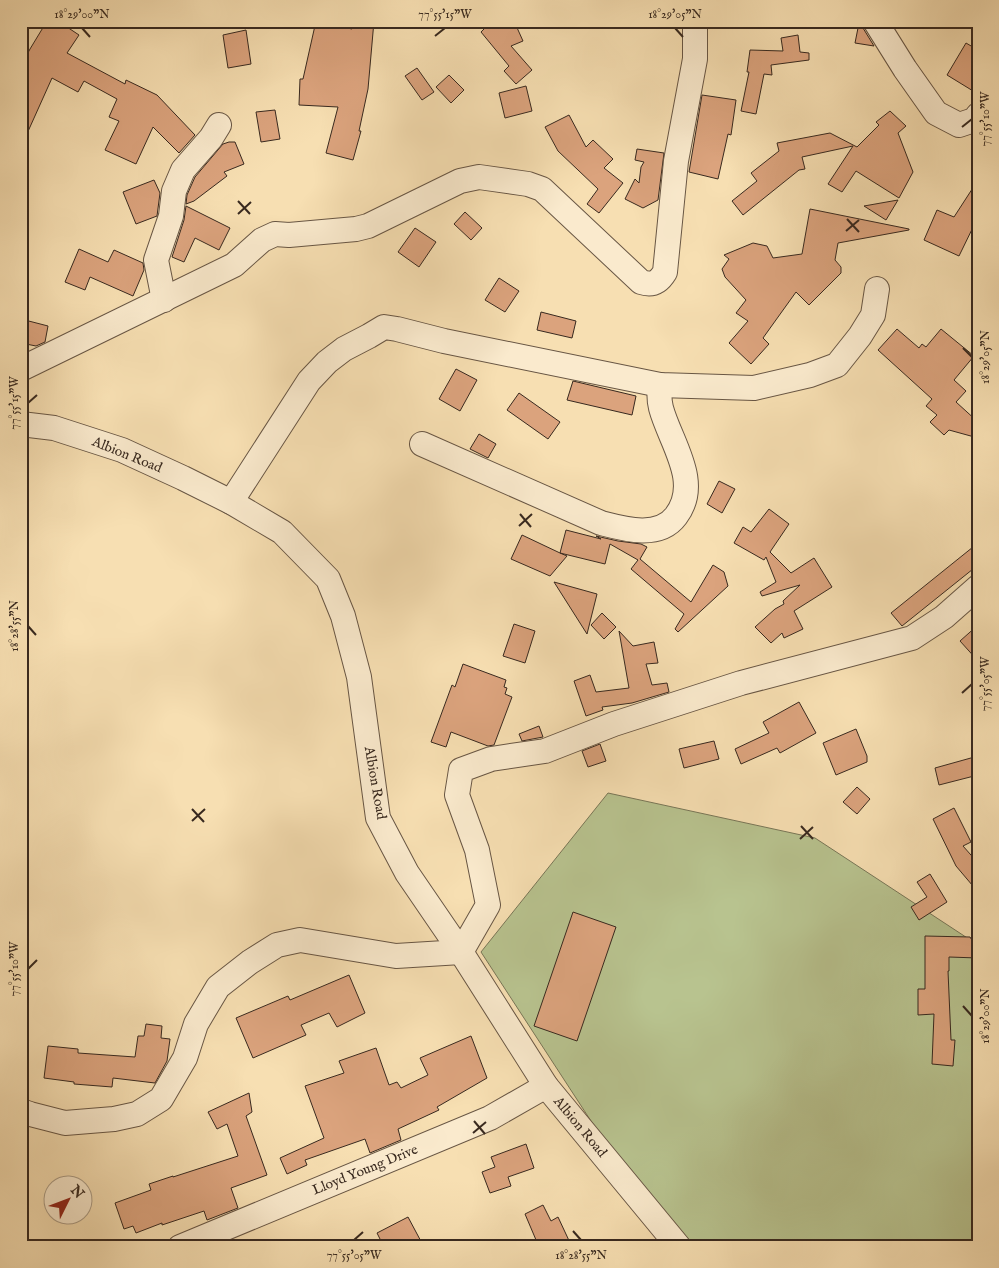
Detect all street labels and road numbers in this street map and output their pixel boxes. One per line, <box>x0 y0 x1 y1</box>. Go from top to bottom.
street label: Albion Road <box>88 432 165 477</box>
street label: Albion Road <box>360 744 390 822</box>
street label: Albion Road <box>549 1092 611 1162</box>
street label: Lloyd Young Drive <box>310 1140 421 1199</box>

